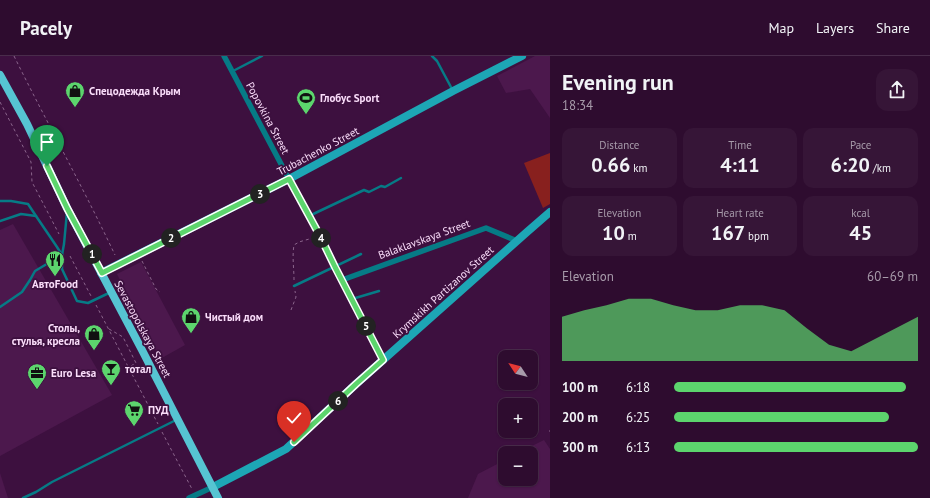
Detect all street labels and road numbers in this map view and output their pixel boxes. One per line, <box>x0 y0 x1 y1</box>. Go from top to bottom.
street label: Popovkina Street <box>243 80 293 157</box>
street label: Trubachenko Street <box>275 123 362 178</box>
street label: Balaklavskaya Street <box>376 216 472 262</box>
street label: Krymskikh Partizanov Street <box>390 243 497 341</box>
street label: Sevastopolskaya Street <box>111 278 175 380</box>

